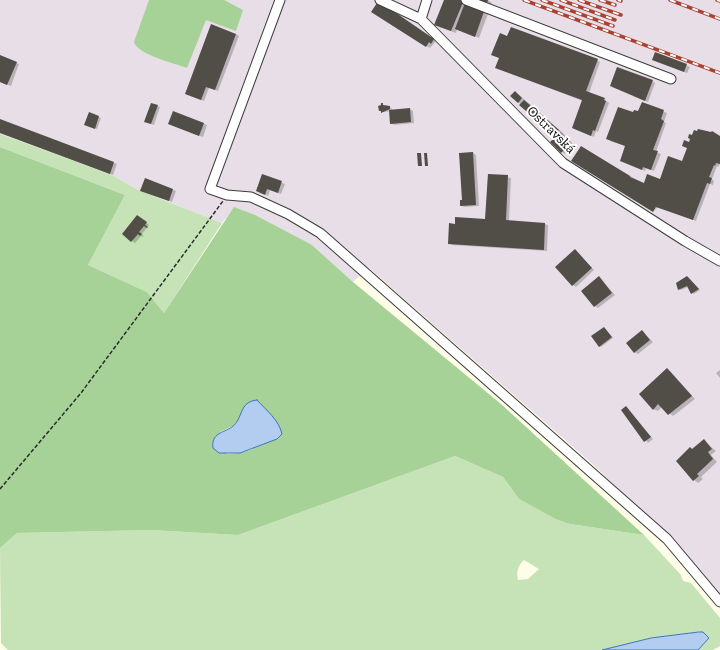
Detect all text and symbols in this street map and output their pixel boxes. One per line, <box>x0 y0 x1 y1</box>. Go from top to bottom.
street label: Ostravská <box>523 103 579 157</box>

